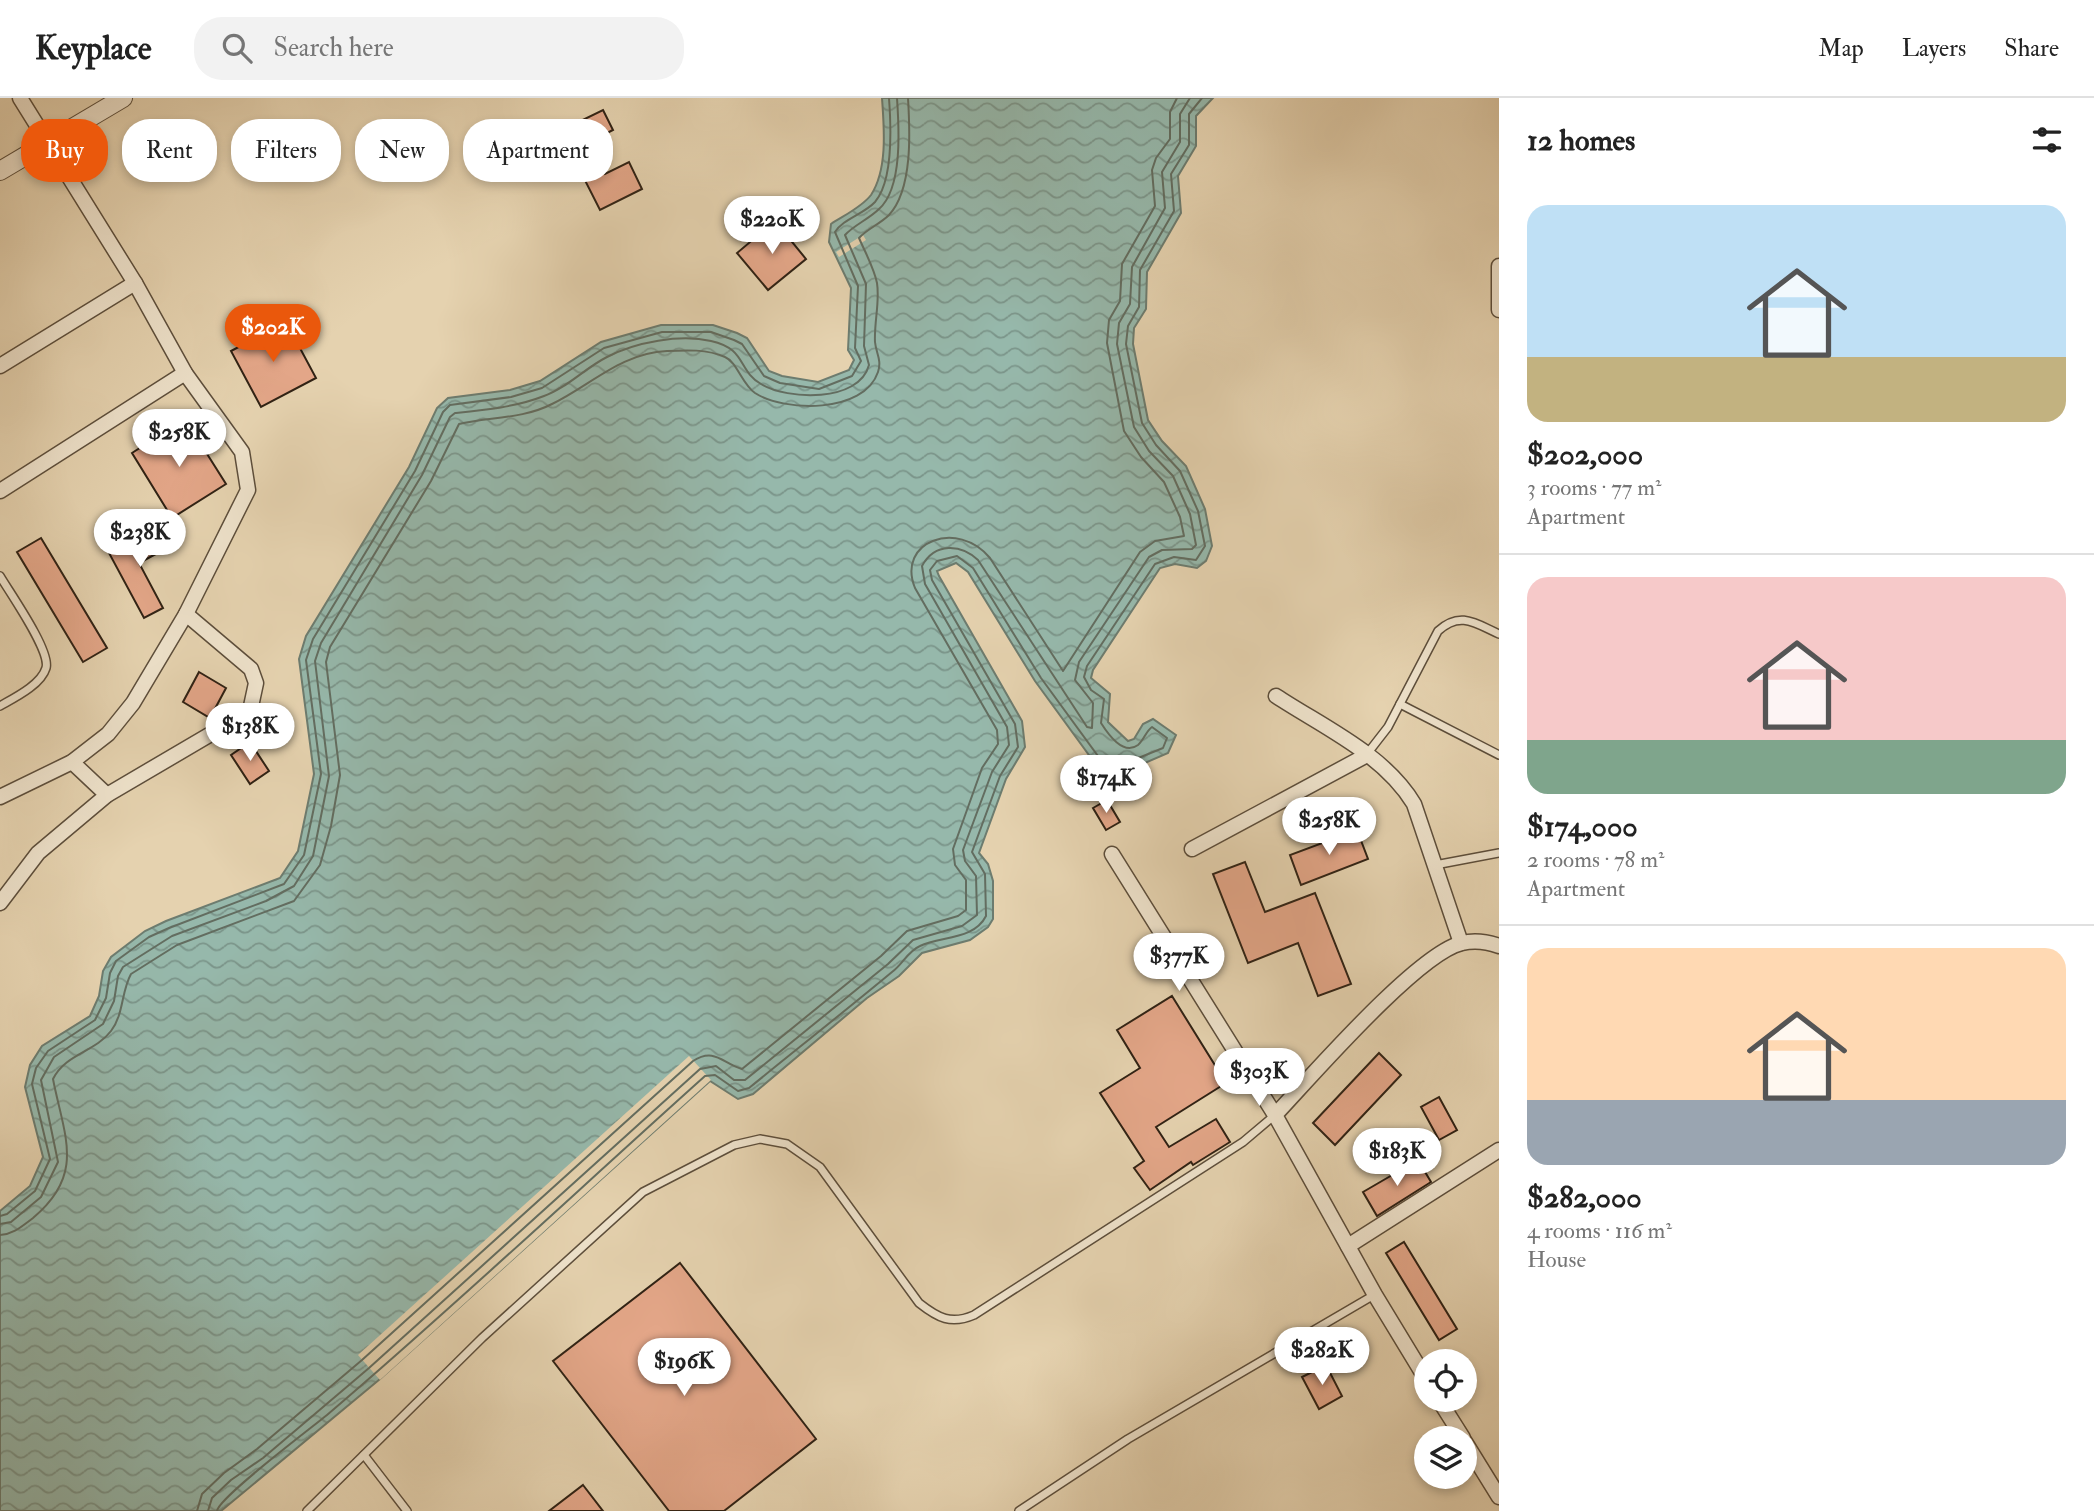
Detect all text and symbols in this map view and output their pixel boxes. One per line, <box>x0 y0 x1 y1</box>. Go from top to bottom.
search box <box>194 17 684 80</box>
text: Keyplace <box>35 28 152 69</box>
icon: search <box>218 29 256 67</box>
text: Search here <box>274 32 394 64</box>
text: Map <box>1819 33 1864 64</box>
text: Layers <box>1902 33 1966 64</box>
text: Share <box>2004 33 2059 64</box>
chip: Buy <box>21 119 108 182</box>
chip: Rent <box>122 119 217 182</box>
chip: Filters <box>231 119 341 182</box>
chip: New <box>355 119 449 182</box>
chip: Apartment <box>463 119 613 182</box>
icon: filters <box>2028 121 2066 159</box>
text: 12 homes <box>1527 122 1635 159</box>
pin: $220K <box>723 197 821 256</box>
text: $220K <box>740 204 804 233</box>
icon: home <box>1734 250 1860 376</box>
pin: $202K <box>224 304 322 364</box>
text: $202K <box>241 312 305 341</box>
pin: $258K <box>130 410 228 469</box>
text: $258K <box>148 417 210 446</box>
text: $202,000 <box>1527 436 1643 473</box>
text: 3 rooms · 77 m² <box>1527 473 1662 502</box>
text: Apartment <box>1527 502 1625 531</box>
pin: $238K <box>91 510 189 569</box>
text: $238K <box>110 517 170 546</box>
icon: home <box>1734 622 1860 748</box>
pin: $138K <box>201 704 299 763</box>
text: $138K <box>222 711 278 740</box>
pin: $174K <box>1057 756 1155 815</box>
text: $174K <box>1076 763 1136 792</box>
pin: $258K <box>1280 798 1378 857</box>
text: $258K <box>1298 805 1360 834</box>
text: $174,000 <box>1527 808 1638 845</box>
text: 2 rooms · 78 m² <box>1527 845 1665 874</box>
text: Apartment <box>1527 874 1625 903</box>
pin: $377K <box>1130 934 1228 993</box>
text: $377K <box>1149 941 1209 970</box>
icon: home <box>1734 993 1860 1119</box>
pin: $303K <box>1210 1048 1308 1108</box>
text: $303K <box>1230 1056 1288 1085</box>
pin: $183K <box>1348 1128 1446 1188</box>
text: $183K <box>1369 1136 1425 1165</box>
text: $282,000 <box>1527 1179 1642 1216</box>
text: 4 rooms · 116 m² <box>1527 1216 1672 1245</box>
text: House <box>1527 1245 1586 1274</box>
pin: $282K <box>1273 1328 1371 1387</box>
text: $282K <box>1290 1335 1354 1364</box>
pin: $196K <box>635 1338 733 1398</box>
text: $196K <box>654 1346 714 1375</box>
map controls <box>1414 1349 1477 1489</box>
button: locate <box>1414 1349 1477 1412</box>
button: layers <box>1414 1426 1477 1489</box>

